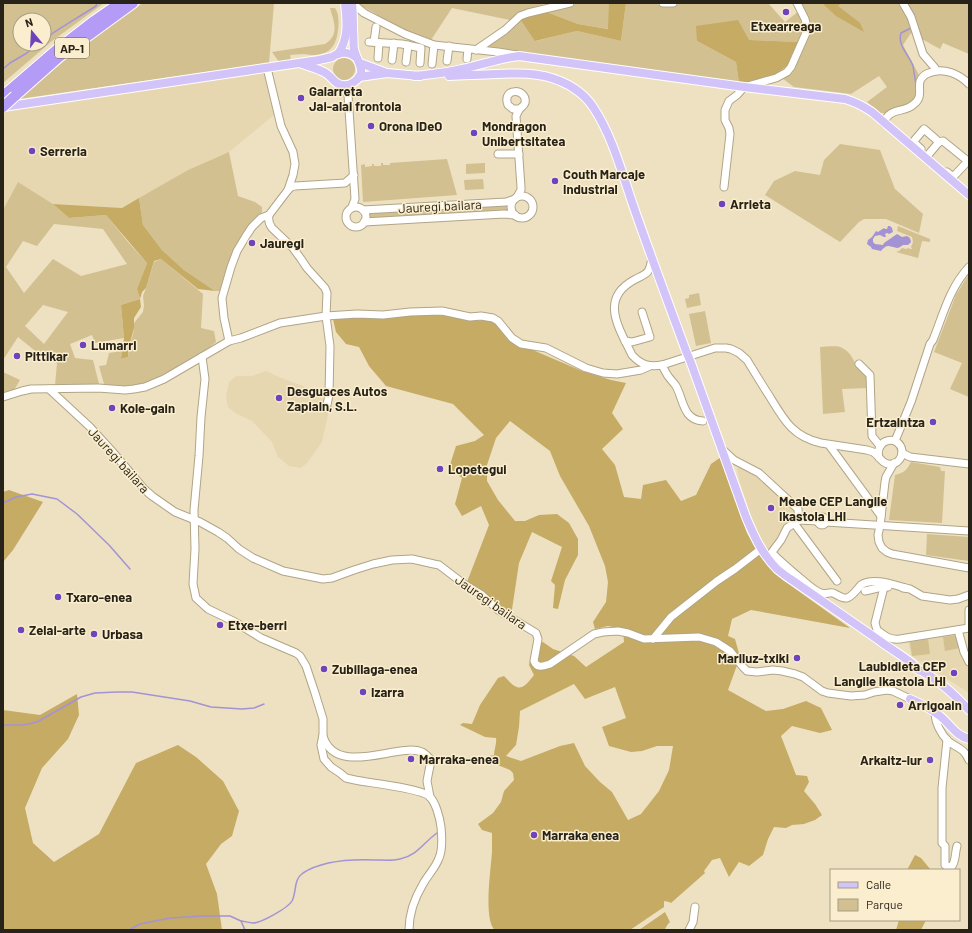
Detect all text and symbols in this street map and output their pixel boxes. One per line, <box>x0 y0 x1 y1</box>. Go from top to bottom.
marker: Etxearreaga <box>781 7 791 17</box>
north arrow <box>12 12 52 52</box>
text: N <box>23 15 34 29</box>
place label: Etxearreaga <box>751 18 821 34</box>
road number: AP-1 <box>55 38 89 58</box>
place label: Galarreta Jai-alai frontoia <box>309 83 401 114</box>
marker: Galarreta Jai-alai frontoia <box>296 93 306 103</box>
place label: Orona IDeO <box>379 118 442 134</box>
place label: Mondragon Unibertsitatea <box>482 118 565 149</box>
marker: Orona IDeO <box>366 121 376 131</box>
marker: Mondragon Unibertsitatea <box>469 128 479 138</box>
place label: Serreria <box>40 143 87 159</box>
marker: Serreria <box>27 146 37 156</box>
place label: Couth Marcaje Industrial <box>563 166 645 197</box>
marker: Couth Marcaje Industrial <box>550 176 560 186</box>
street label: Jauregi bailara <box>398 196 482 216</box>
place label: Arrieta <box>730 196 771 212</box>
marker: Arrieta <box>717 199 727 209</box>
place label: Jauregi <box>260 235 304 251</box>
marker: Jauregi <box>247 238 257 248</box>
place label: Lumarri <box>91 337 137 353</box>
marker: Lumarri <box>78 340 88 350</box>
place label: Pittikar <box>25 348 68 364</box>
marker: Pittikar <box>12 351 22 361</box>
place label: Desguaces Autos Zapiain, S.L. <box>287 383 388 414</box>
marker: Desguaces Autos Zapiain, S.L. <box>274 393 284 403</box>
place label: Kole-gain <box>120 400 175 416</box>
marker: Kole-gain <box>107 403 117 413</box>
place label: Ertzaintza <box>866 414 925 430</box>
marker: Ertzaintza <box>928 417 938 427</box>
street label: Jauregi bailara <box>85 424 153 496</box>
place label: Lopetegui <box>448 461 507 477</box>
marker: Lopetegui <box>435 464 445 474</box>
place label: Meabe CEP Langile Ikastola LHI <box>779 493 887 524</box>
marker: Meabe CEP Langile Ikastola LHI <box>766 503 776 513</box>
street label: Jauregi bailara <box>452 571 530 633</box>
place label: Txaro-enea <box>66 589 132 605</box>
marker: Txaro-enea <box>53 592 63 602</box>
place label: Etxe-berri <box>228 617 287 633</box>
marker: Etxe-berri <box>215 620 225 630</box>
place label: Zelai-arte <box>29 622 86 638</box>
marker: Zelai-arte <box>16 625 26 635</box>
place label: Urbasa <box>102 626 143 642</box>
marker: Urbasa <box>89 629 99 639</box>
place label: Mariluz-txiki <box>718 650 789 666</box>
marker: Mariluz-txiki <box>792 653 802 663</box>
place label: Laubidieta CEP Langile Ikastola LHI <box>834 658 946 689</box>
place label: Zubillaga-enea <box>332 661 418 677</box>
marker: Zubillaga-enea <box>319 664 329 674</box>
marker: Laubidieta CEP Langile Ikastola LHI <box>949 668 959 678</box>
place label: Izarra <box>371 684 404 700</box>
marker: Izarra <box>358 687 368 697</box>
place label: Arrigoain <box>908 697 962 713</box>
marker: Arrigoain <box>895 700 905 710</box>
place label: Marraka-enea <box>419 751 499 767</box>
place label: Arkaitz-lur <box>860 752 922 768</box>
marker: Marraka-enea <box>406 754 416 764</box>
marker: Arkaitz-lur <box>925 755 935 765</box>
place label: Marraka enea <box>542 827 619 843</box>
marker: Marraka enea <box>529 830 539 840</box>
legend <box>830 869 960 921</box>
text: Calle <box>866 877 891 891</box>
text: Parque <box>866 897 903 911</box>

